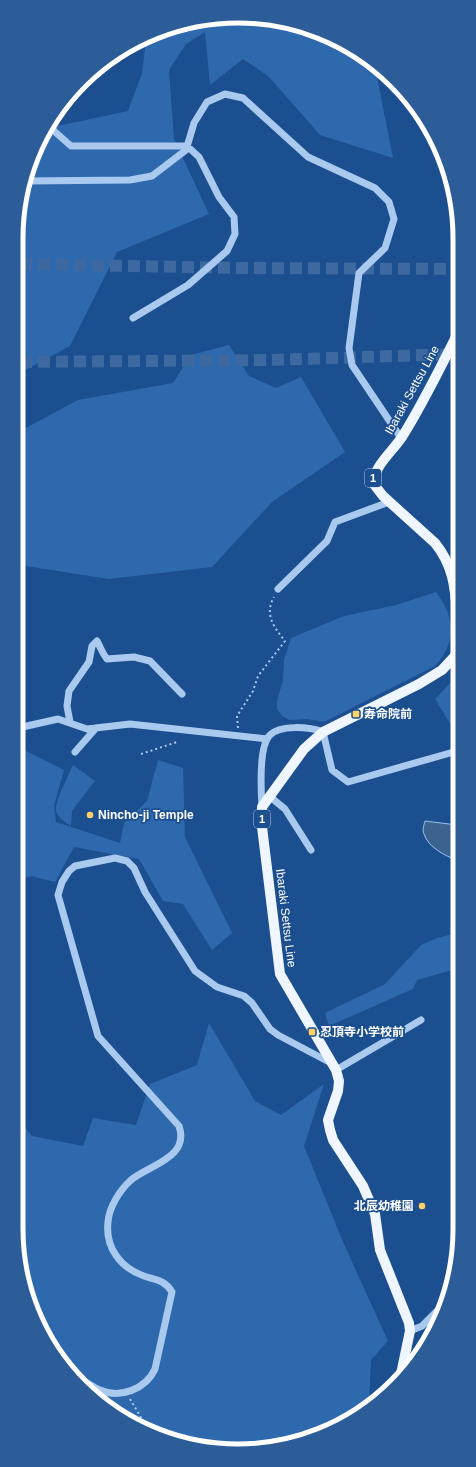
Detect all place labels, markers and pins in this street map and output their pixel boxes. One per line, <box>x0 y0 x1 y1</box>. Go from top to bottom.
place label: 寿命院前 <box>364 707 412 721</box>
marker: 寿命院前 <box>351 709 361 719</box>
place label: Nincho-ji Temple <box>98 808 194 822</box>
marker: Nincho-ji Temple <box>85 810 95 820</box>
place label: 忍頂寺小学校前 <box>320 1025 404 1039</box>
marker: 忍頂寺小学校前 <box>307 1027 317 1037</box>
place label: 北辰幼稚園 <box>354 1199 414 1213</box>
marker: 北辰幼稚園 <box>417 1201 427 1211</box>

